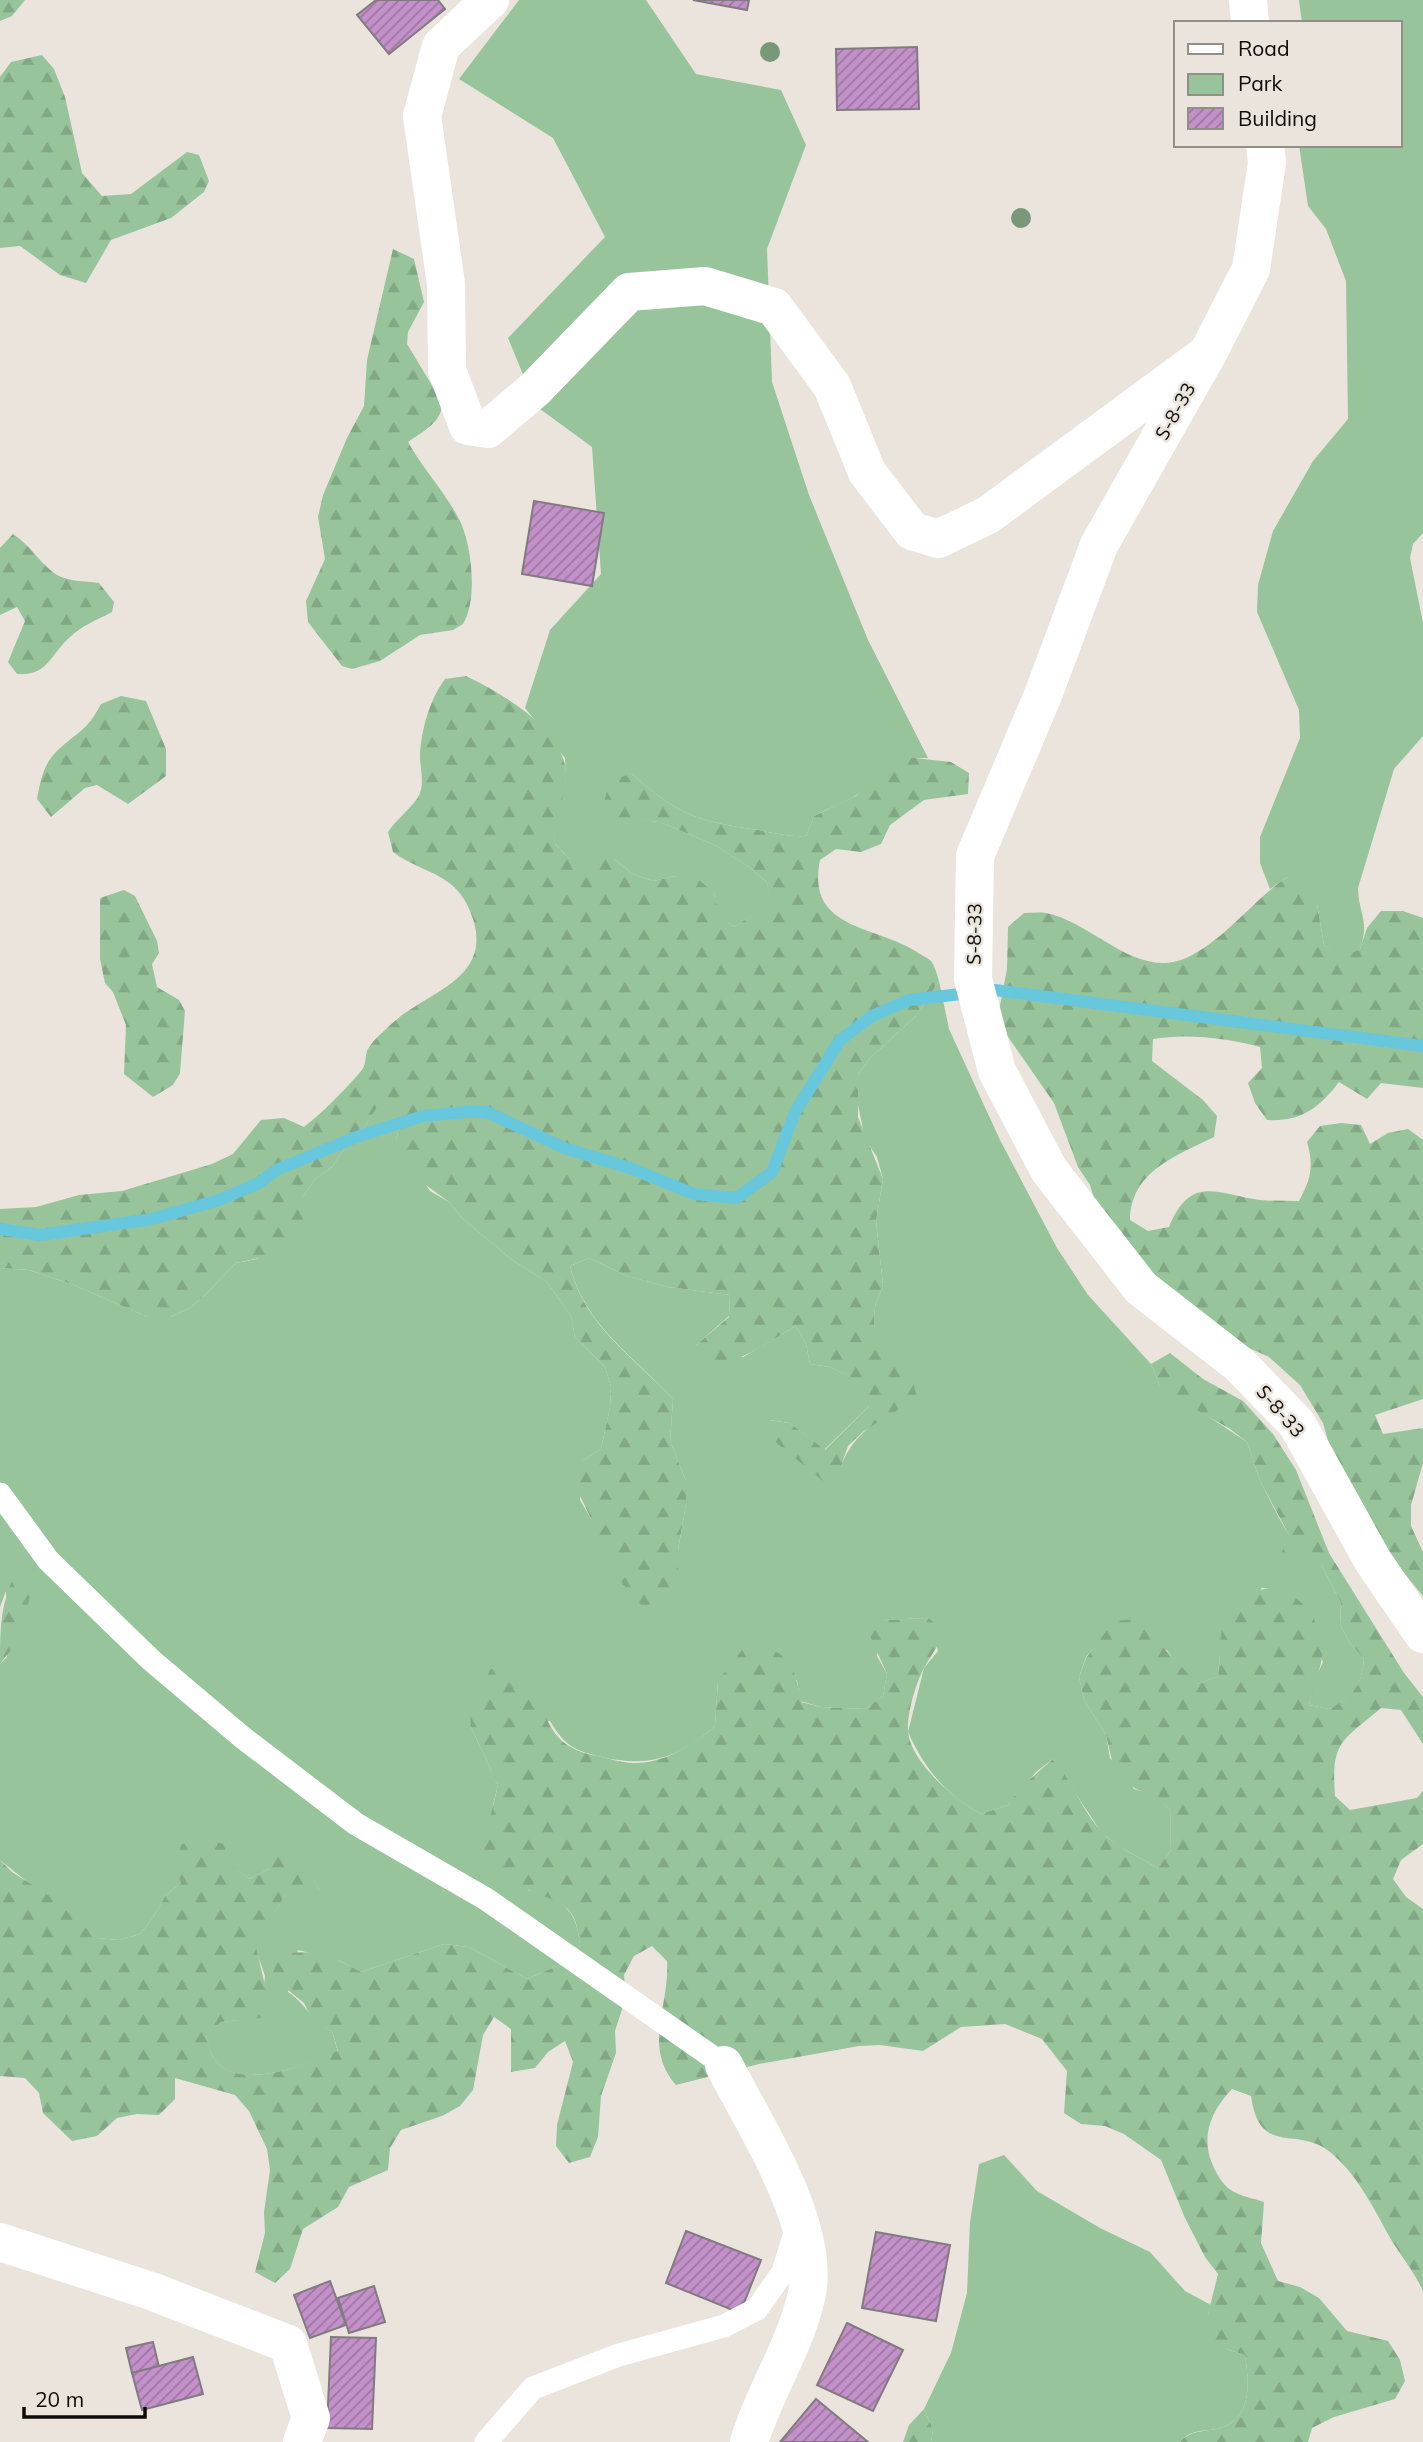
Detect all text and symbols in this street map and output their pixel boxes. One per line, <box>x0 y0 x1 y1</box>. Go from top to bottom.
legend <box>1174 21 1402 147</box>
text: Road <box>1238 35 1289 61</box>
text: Park <box>1238 70 1282 96</box>
text: Building <box>1238 105 1317 131</box>
street label: Տ-8-33 <box>1150 378 1200 444</box>
street label: Տ-8-33 <box>961 903 987 965</box>
street label: Տ-8-33 <box>1252 1380 1310 1442</box>
scale bar <box>24 2376 145 2420</box>
text: 20 m <box>35 2386 84 2412</box>

